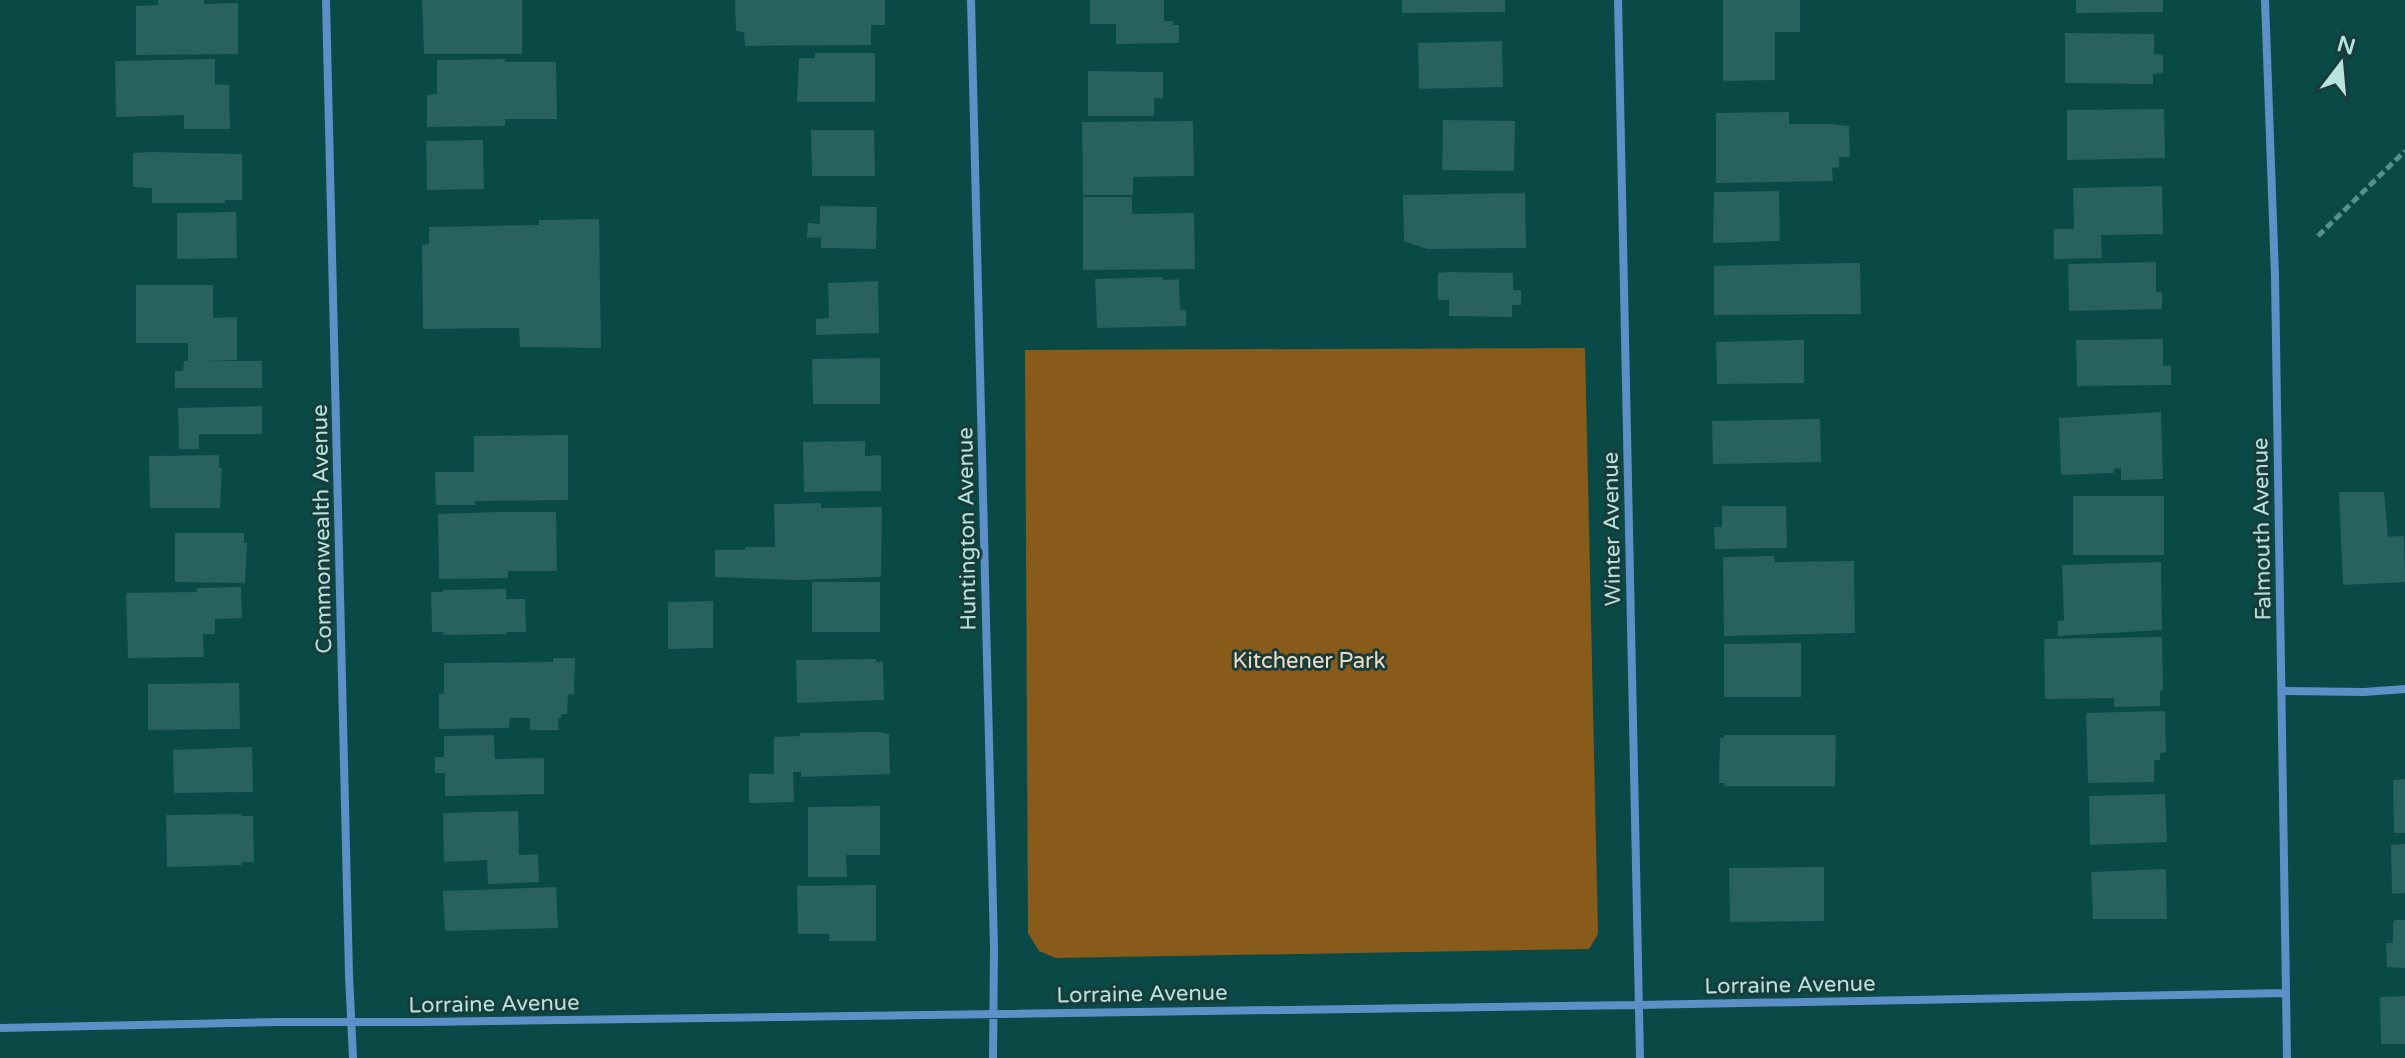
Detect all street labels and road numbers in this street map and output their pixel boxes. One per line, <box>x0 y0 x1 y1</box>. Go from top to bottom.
street label: Commonwealth Avenue <box>307 404 337 654</box>
street label: Huntington Avenue <box>952 427 982 631</box>
street label: Falmouth Avenue <box>2247 437 2277 621</box>
street label: Winter Avenue <box>1598 452 1626 606</box>
street label: Lorraine Avenue <box>1704 971 1876 999</box>
street label: Lorraine Avenue <box>1056 980 1228 1008</box>
street label: Lorraine Avenue <box>408 990 580 1018</box>

